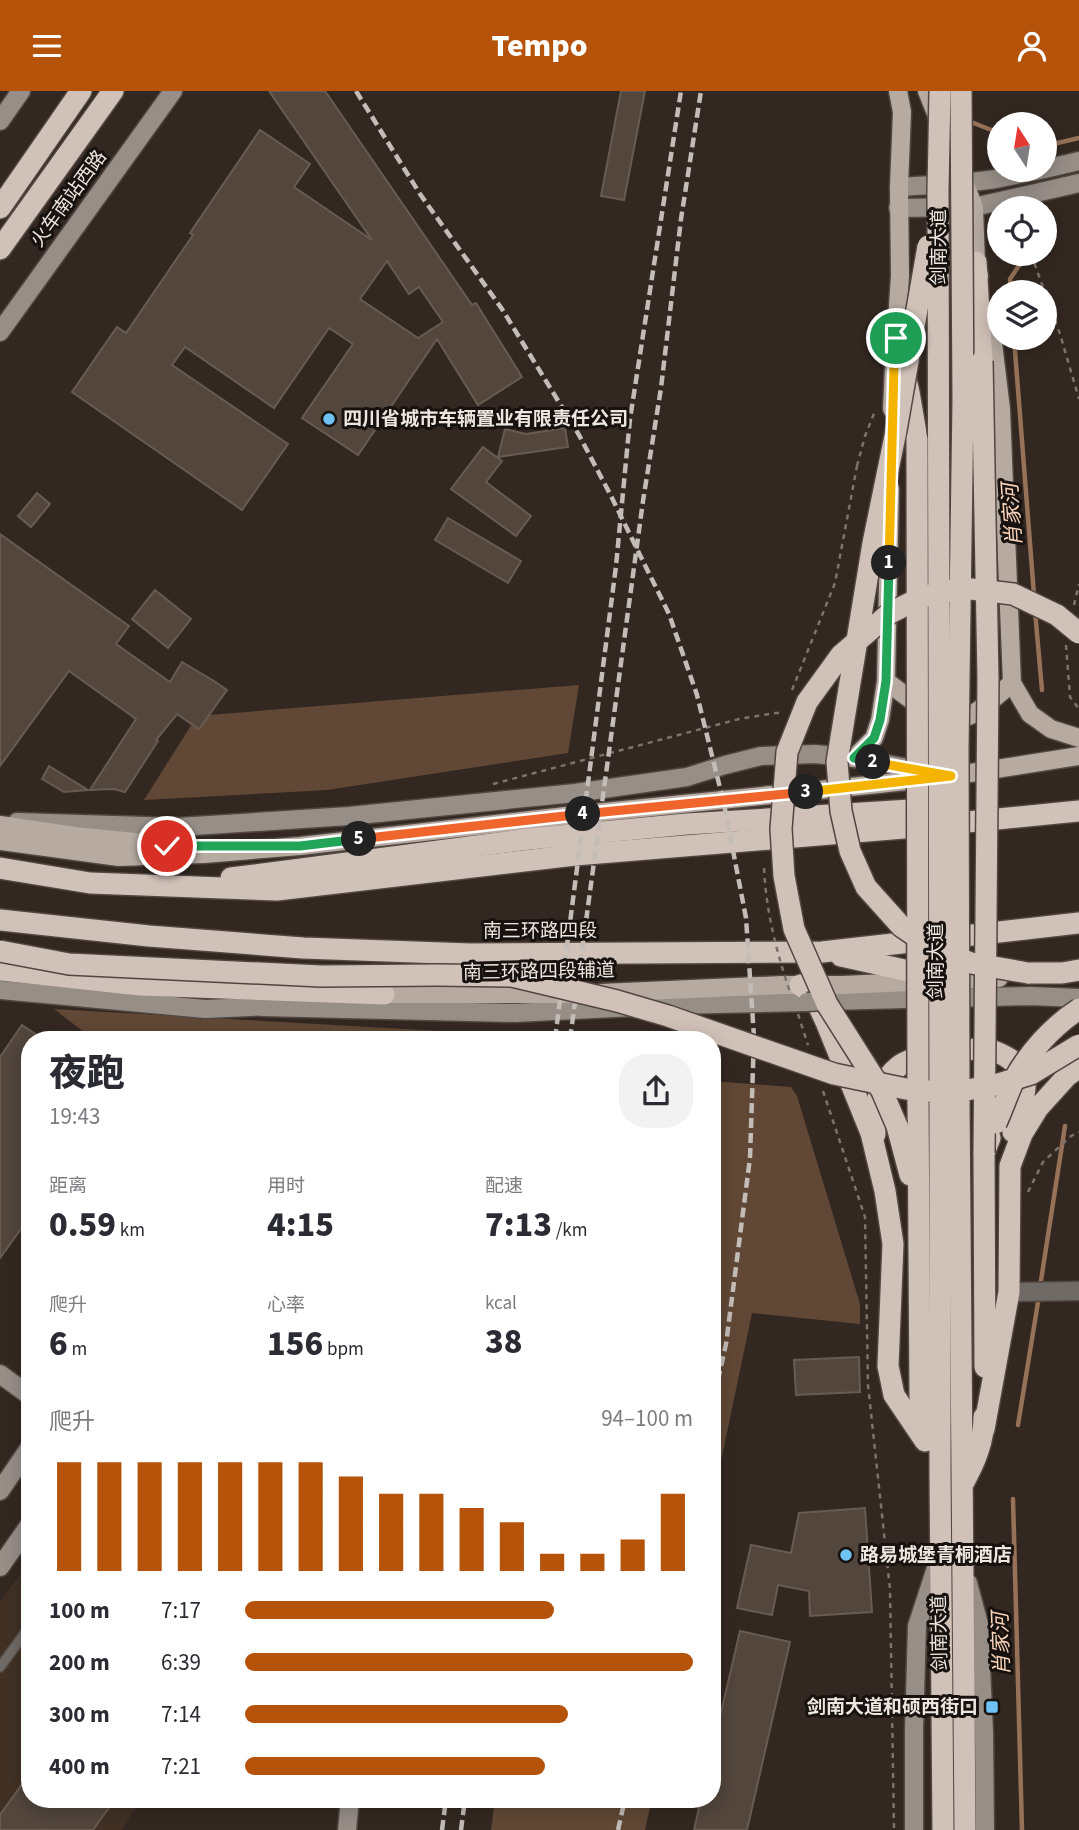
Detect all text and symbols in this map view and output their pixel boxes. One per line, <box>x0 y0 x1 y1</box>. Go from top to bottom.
text: Tempo <box>491 23 588 69</box>
icon: menu <box>28 27 66 65</box>
icon: person <box>1013 27 1051 65</box>
north arrow <box>987 112 1057 182</box>
map controls <box>987 112 1057 350</box>
street label: 火车南站西路 <box>25 145 113 253</box>
button: locate <box>987 196 1057 266</box>
street label: 剑南大道 <box>926 209 953 285</box>
button: layers <box>987 280 1057 350</box>
pin <box>866 308 926 368</box>
icon: arrive <box>877 319 915 357</box>
place label: 四川省城市车辆置业有限责任公司 <box>343 406 628 433</box>
marker: 四川省城市车辆置业有限责任公司 <box>321 411 337 427</box>
water label: 肖家河 <box>995 479 1029 547</box>
pin: 1 <box>872 545 906 581</box>
text: 1 <box>883 549 894 576</box>
pin: 2 <box>856 745 890 779</box>
text: 2 <box>867 748 878 775</box>
pin: 3 <box>788 775 824 809</box>
text: 3 <box>800 778 811 805</box>
pin: 4 <box>566 797 600 831</box>
text: 4 <box>577 800 588 827</box>
pin <box>137 816 197 876</box>
pin: 5 <box>342 821 376 857</box>
text: 5 <box>353 825 364 852</box>
icon: check <box>148 827 186 865</box>
street label: 南三环路四段 <box>483 918 597 945</box>
street label: 剑南大道 <box>923 923 950 999</box>
street label: 南三环路四段辅道 <box>463 957 615 987</box>
text: 夜跑 <box>49 1047 125 1101</box>
button: share <box>619 1054 693 1128</box>
text: 19:43 <box>49 1100 100 1133</box>
text: 距离 <box>49 1173 87 1200</box>
text: 用时 <box>267 1173 305 1200</box>
text: 配速 <box>485 1173 523 1200</box>
text: 0.59 <box>49 1200 116 1250</box>
text: 4:15 <box>267 1200 334 1250</box>
text: 7:13 <box>485 1200 552 1250</box>
text: km <box>116 1217 145 1244</box>
text: /km <box>552 1217 588 1244</box>
text: kcal <box>485 1290 517 1317</box>
text: 爬升 <box>49 1292 87 1319</box>
text: 心率 <box>267 1292 305 1319</box>
text: 38 <box>485 1317 522 1367</box>
text: 6 <box>49 1319 68 1369</box>
text: 156 <box>267 1319 323 1369</box>
text: m <box>68 1336 87 1363</box>
text: bpm <box>323 1336 364 1363</box>
text: 94–100 m <box>601 1402 693 1435</box>
text: 爬升 <box>49 1405 95 1438</box>
place label: 路易城堡青桐酒店 <box>860 1542 1012 1569</box>
marker: 路易城堡青桐酒店 <box>838 1547 854 1563</box>
text: 100 m <box>49 1594 110 1627</box>
text: 7:17 <box>161 1594 201 1627</box>
street label: 剑南大道 <box>926 1595 954 1671</box>
water label: 肖家河 <box>985 1608 1017 1676</box>
text: 200 m <box>49 1646 110 1679</box>
text: 6:39 <box>161 1646 201 1679</box>
place label: 剑南大道和硕西街口 <box>807 1694 978 1721</box>
text: 300 m <box>49 1698 110 1731</box>
text: 7:14 <box>161 1698 201 1731</box>
marker: 剑南大道和硕西街口 <box>984 1699 1000 1715</box>
text: 400 m <box>49 1750 110 1783</box>
text: 7:21 <box>161 1750 201 1783</box>

